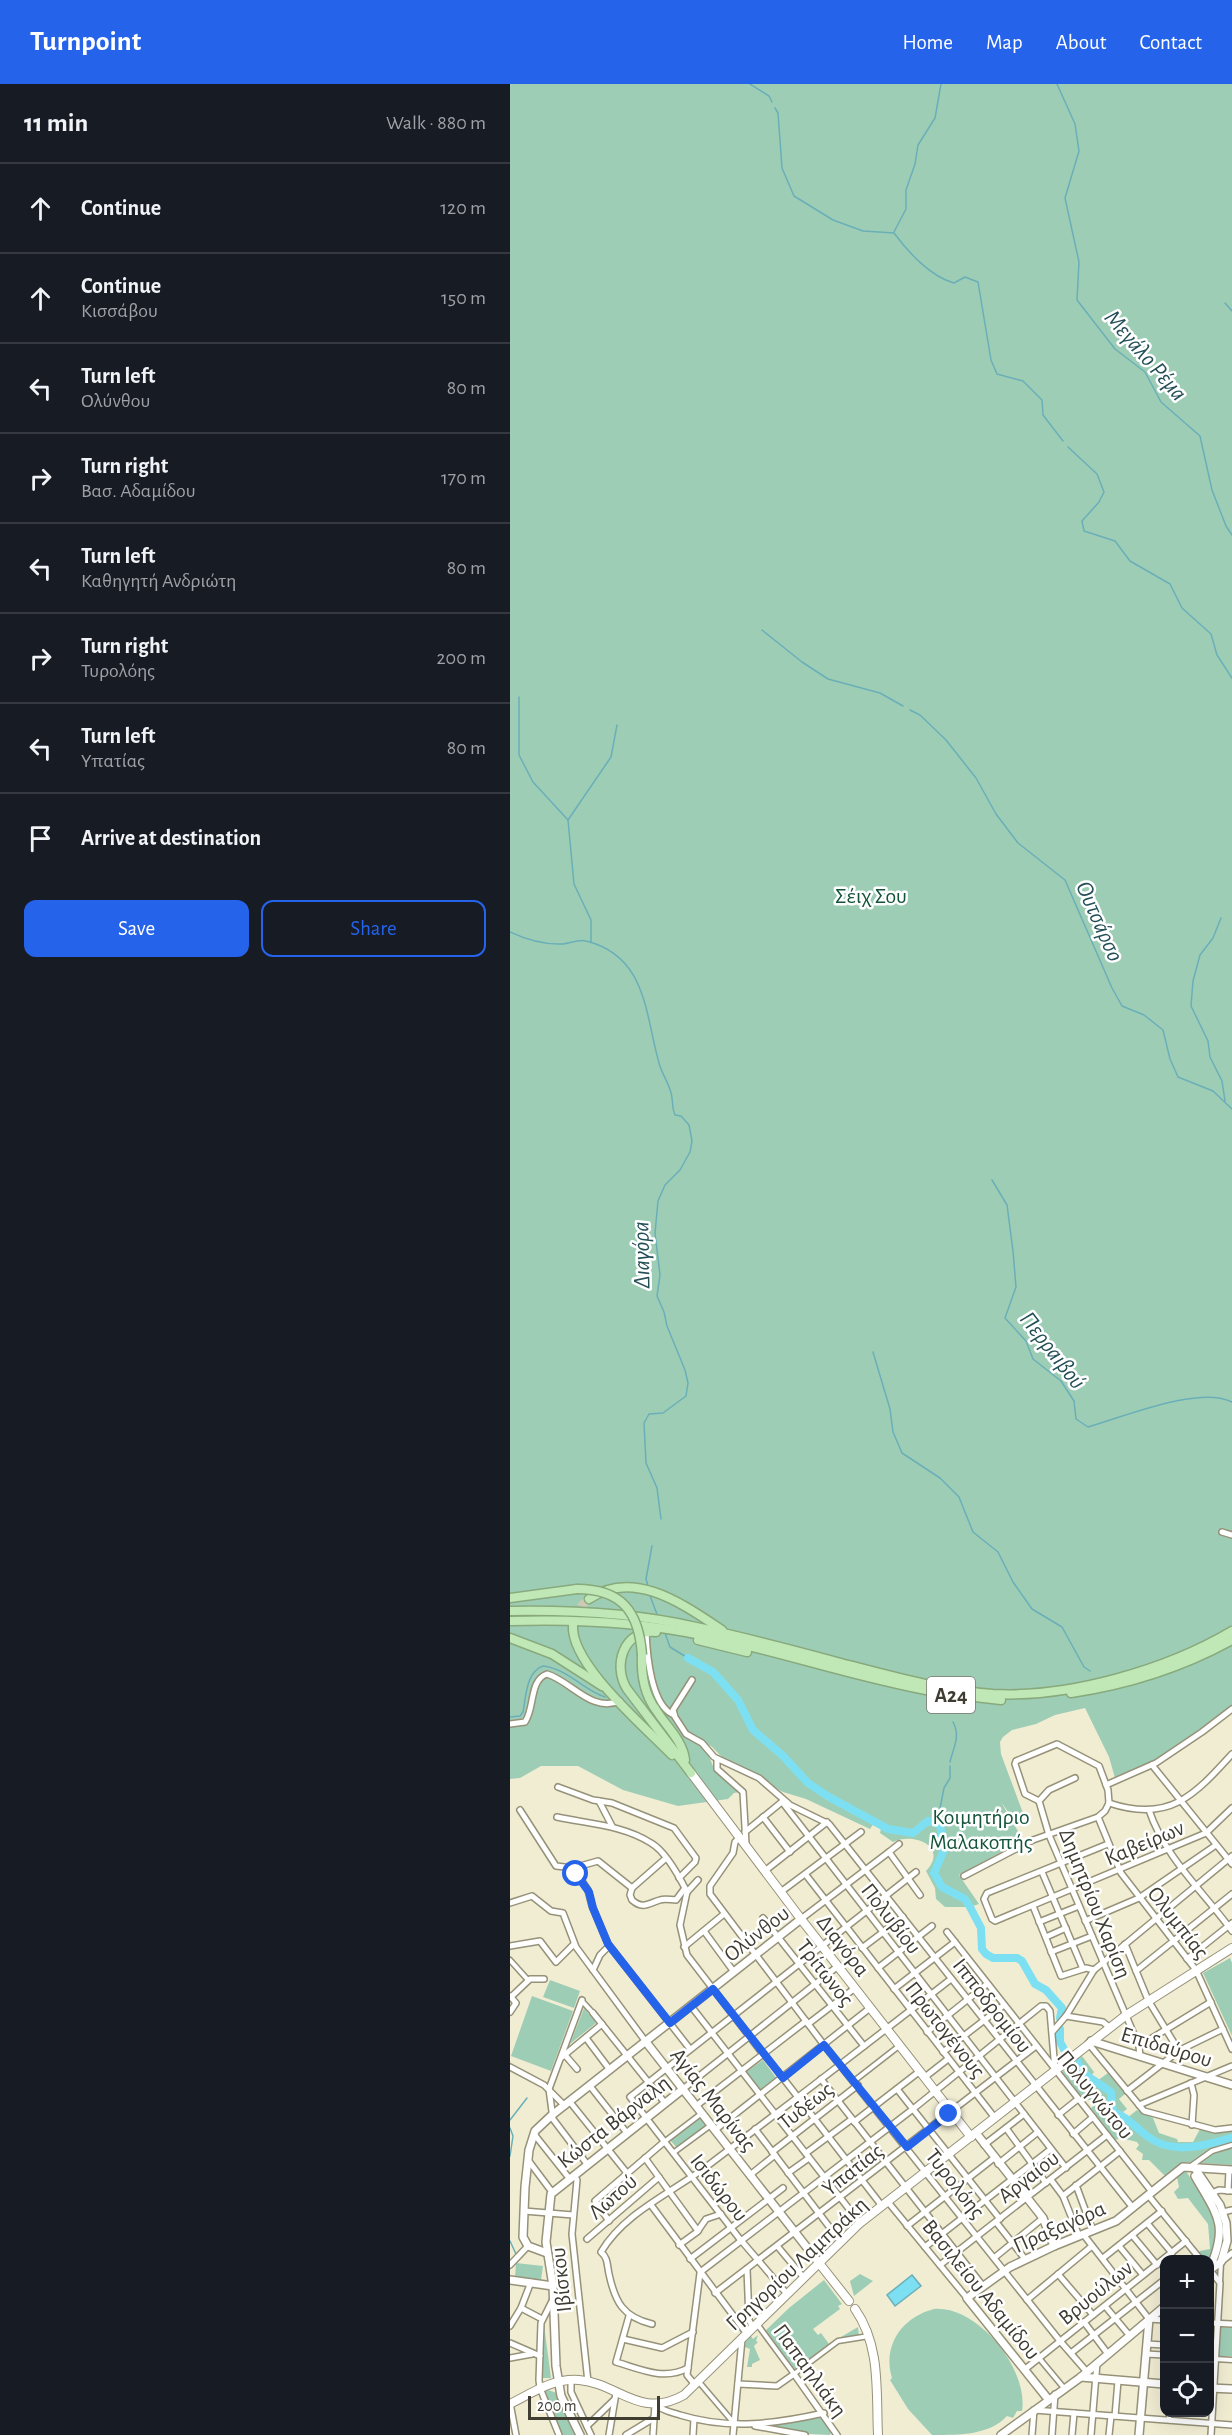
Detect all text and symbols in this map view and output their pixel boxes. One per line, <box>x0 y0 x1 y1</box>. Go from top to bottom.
text: Turnpoint <box>30 28 141 56</box>
text: Home <box>902 32 953 53</box>
text: Map <box>986 32 1023 53</box>
text: About <box>1056 32 1106 53</box>
text: Contact <box>1139 32 1202 53</box>
text: 11 min <box>24 110 88 136</box>
text: Walk · 880 m <box>386 113 486 133</box>
icon: ahead <box>24 192 57 225</box>
text: Continue <box>81 197 161 219</box>
text: 120 m <box>440 198 486 218</box>
text: Continue <box>81 275 161 297</box>
icon: ahead <box>24 282 57 315</box>
text: 150 m <box>441 288 486 308</box>
text: Κισσάβου <box>81 301 158 321</box>
water label: Μεγάλο Ρέμα <box>1100 306 1191 406</box>
text: Turn left <box>81 365 155 387</box>
icon: left <box>24 372 57 405</box>
text: 80 m <box>447 378 486 398</box>
text: Ολύνθου <box>81 391 150 411</box>
text: Turn right <box>81 455 168 477</box>
icon: right <box>24 462 57 495</box>
text: 170 m <box>441 468 486 488</box>
text: Βασ. Αδαμίδου <box>81 481 196 501</box>
text: Turn left <box>81 545 155 567</box>
icon: left <box>24 552 57 585</box>
text: 80 m <box>447 558 486 578</box>
text: Καθηγητή Ανδριώτη <box>81 571 236 591</box>
text: Turn right <box>81 635 168 657</box>
icon: right <box>24 642 57 675</box>
text: 200 m <box>436 648 486 668</box>
text: Τυρολόης <box>81 661 155 681</box>
text: Turn left <box>81 725 155 747</box>
icon: left <box>24 732 57 765</box>
text: 80 m <box>447 738 486 758</box>
text: Υπατίας <box>81 751 145 771</box>
icon: arrive <box>24 822 57 855</box>
text: Arrive at destination <box>81 827 261 849</box>
water label: Ουτσάρσο <box>1071 878 1127 965</box>
park label: Σέιχ Σου <box>835 885 907 907</box>
button: Save <box>24 900 249 957</box>
button: Share <box>261 900 486 957</box>
water label: Διαγόρα <box>629 1221 655 1289</box>
water label: Περραιβού <box>1015 1307 1090 1394</box>
road number: Α24 <box>927 1677 975 1713</box>
park label: Κοιμητήριο Μαλακοπής <box>930 1806 1032 1853</box>
street label: Καβείρων <box>1101 1816 1187 1869</box>
street label: Δημητρίου Χαρίση <box>1055 1825 1135 1982</box>
route start <box>562 1860 588 1886</box>
street label: Πολυβίου <box>857 1879 925 1958</box>
street label: Ολυμπίας <box>1143 1882 1213 1963</box>
street label: Ολύνθου <box>720 1902 793 1966</box>
street label: Διαγόρα <box>813 1911 874 1980</box>
street label: Τρίτωνος <box>793 1935 858 2010</box>
street label: Ιπποδρομίου <box>949 1954 1036 2057</box>
street label: Πρωτογένους <box>901 1977 989 2082</box>
street label: Επιδαύρου <box>1118 2023 1215 2071</box>
street label: Αγίας Μαρίνας <box>666 2044 760 2155</box>
street label: Πολυγνώτου <box>1053 2046 1137 2143</box>
street label: Κώστα Βάρναλη <box>553 2071 674 2172</box>
street label: Τυδέως <box>774 2078 837 2134</box>
route end <box>935 2100 961 2126</box>
street label: Υπατίας <box>818 2139 887 2200</box>
street label: Τυρολόης <box>921 2145 989 2223</box>
street label: Αργαίου <box>994 2146 1063 2207</box>
street label: Ισιδώρου <box>686 2150 752 2226</box>
street label: Λωτού <box>584 2170 641 2224</box>
street label: Γρηγορίου Λαμπράκη <box>722 2193 872 2335</box>
street label: Πραξαγόρα <box>1010 2197 1109 2258</box>
street label: Βασιλείου Αδαμίδου <box>918 2216 1044 2364</box>
street label: Ιβίσκου <box>547 2246 575 2313</box>
map controls <box>1160 2255 1214 2417</box>
button: + <box>1160 2255 1214 2309</box>
street label: Βρυούλων <box>1054 2256 1137 2329</box>
button: − <box>1160 2309 1214 2363</box>
street label: Παπαηλιάκη <box>769 2320 851 2421</box>
button: locate <box>1160 2363 1214 2417</box>
scale bar <box>528 2393 660 2420</box>
text: 200 m <box>537 2398 577 2414</box>

